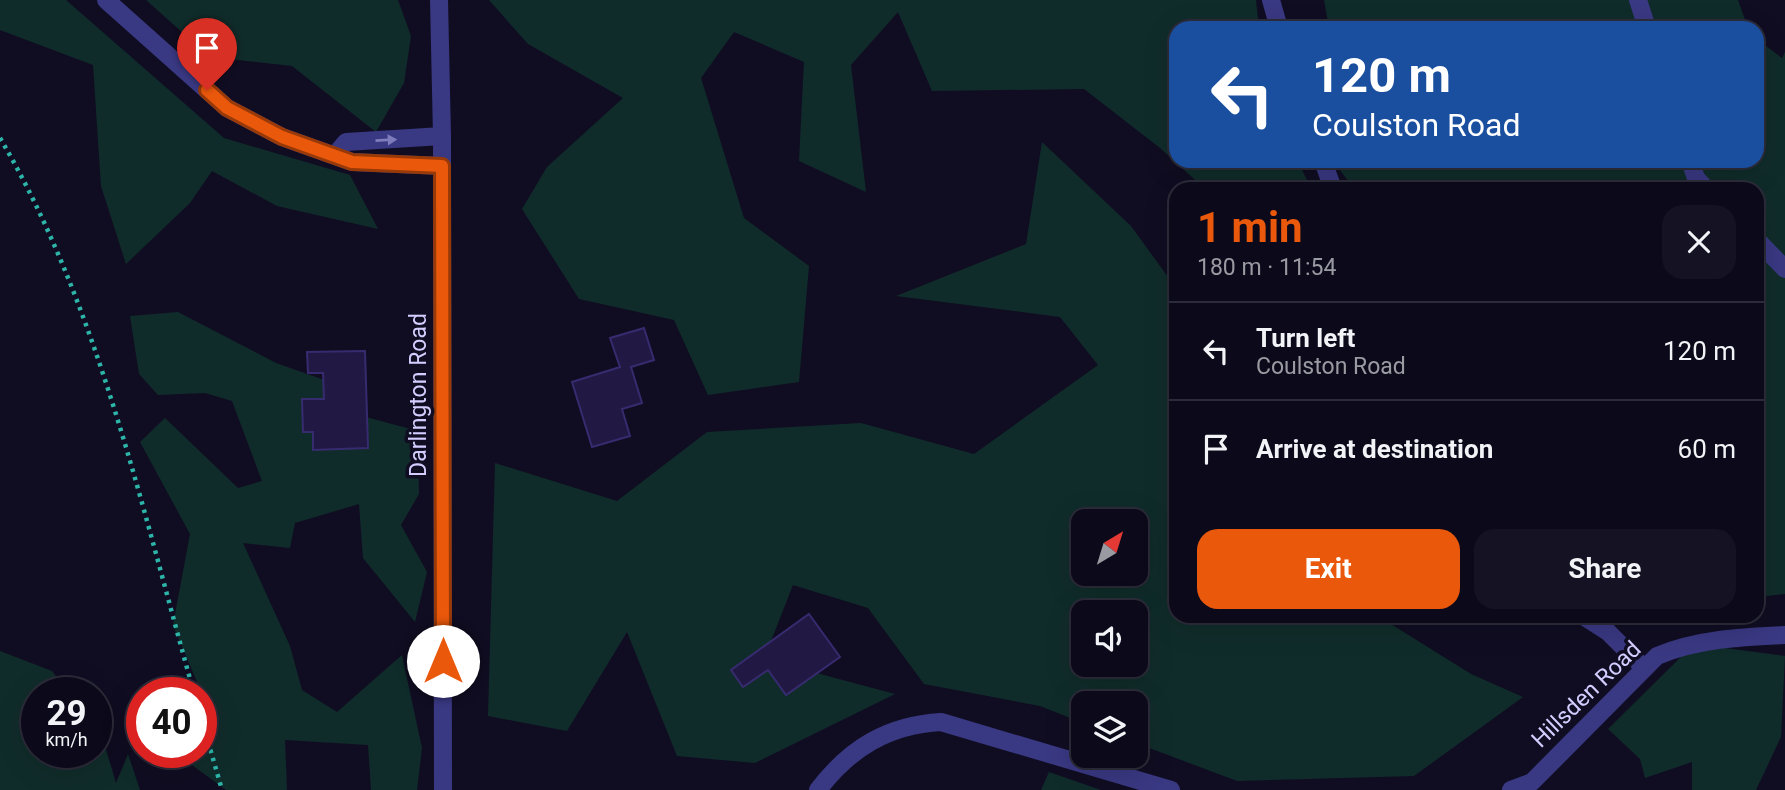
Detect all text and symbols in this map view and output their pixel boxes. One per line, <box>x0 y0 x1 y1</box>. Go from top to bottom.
pin <box>177 18 237 90</box>
icon: arrive <box>188 29 226 67</box>
text: 120 m <box>1312 47 1451 104</box>
icon: left <box>1197 49 1288 140</box>
text: Coulston Road <box>1312 106 1520 144</box>
one-way arrow <box>376 134 398 145</box>
text: 1 min <box>1197 203 1303 252</box>
button: close <box>1662 205 1736 279</box>
text: 180 m · 11:54 <box>1197 254 1336 281</box>
street label: Darlington Road <box>405 313 432 477</box>
text: Turn left <box>1256 323 1355 353</box>
icon: left <box>1197 332 1235 370</box>
text: 120 m <box>1663 336 1736 366</box>
text: Coulston Road <box>1256 353 1406 380</box>
icon: arrive <box>1197 430 1235 468</box>
text: Arrive at destination <box>1256 434 1493 464</box>
text: 60 m <box>1678 434 1736 464</box>
north arrow <box>1071 509 1148 586</box>
map controls <box>1071 509 1148 768</box>
button: Exit <box>1197 529 1460 609</box>
button: Share <box>1474 529 1736 609</box>
button: sound <box>1071 600 1148 677</box>
position arrow <box>406 624 480 698</box>
street label: Hillsden Road <box>1526 636 1647 753</box>
speed limit sign: 40 <box>126 677 217 768</box>
button: layers <box>1071 691 1148 768</box>
text: 29 <box>46 693 87 734</box>
text: km/h <box>45 729 88 750</box>

